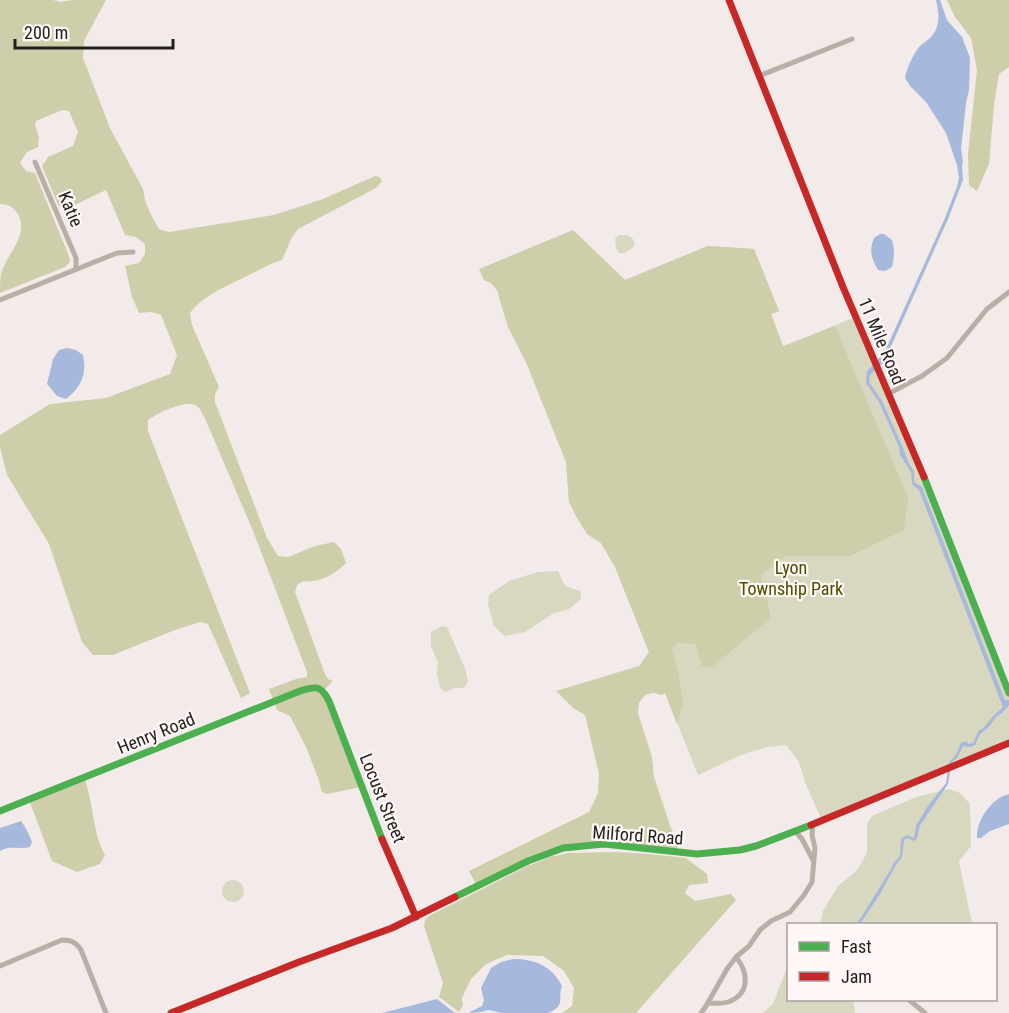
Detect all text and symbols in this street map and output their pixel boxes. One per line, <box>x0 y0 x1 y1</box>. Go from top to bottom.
scale bar <box>15 12 172 50</box>
text: 200 m <box>24 22 68 43</box>
street label: Katie <box>54 188 88 230</box>
street label: 11 Mile Road <box>854 294 910 388</box>
park label: Lyon Township Park <box>739 557 843 599</box>
street label: Henry Road <box>114 708 198 758</box>
street label: Locust Street <box>356 750 410 846</box>
street label: Milford Road <box>592 821 684 849</box>
legend <box>787 923 997 1001</box>
text: Fast <box>841 936 872 957</box>
text: Jam <box>841 966 872 987</box>

